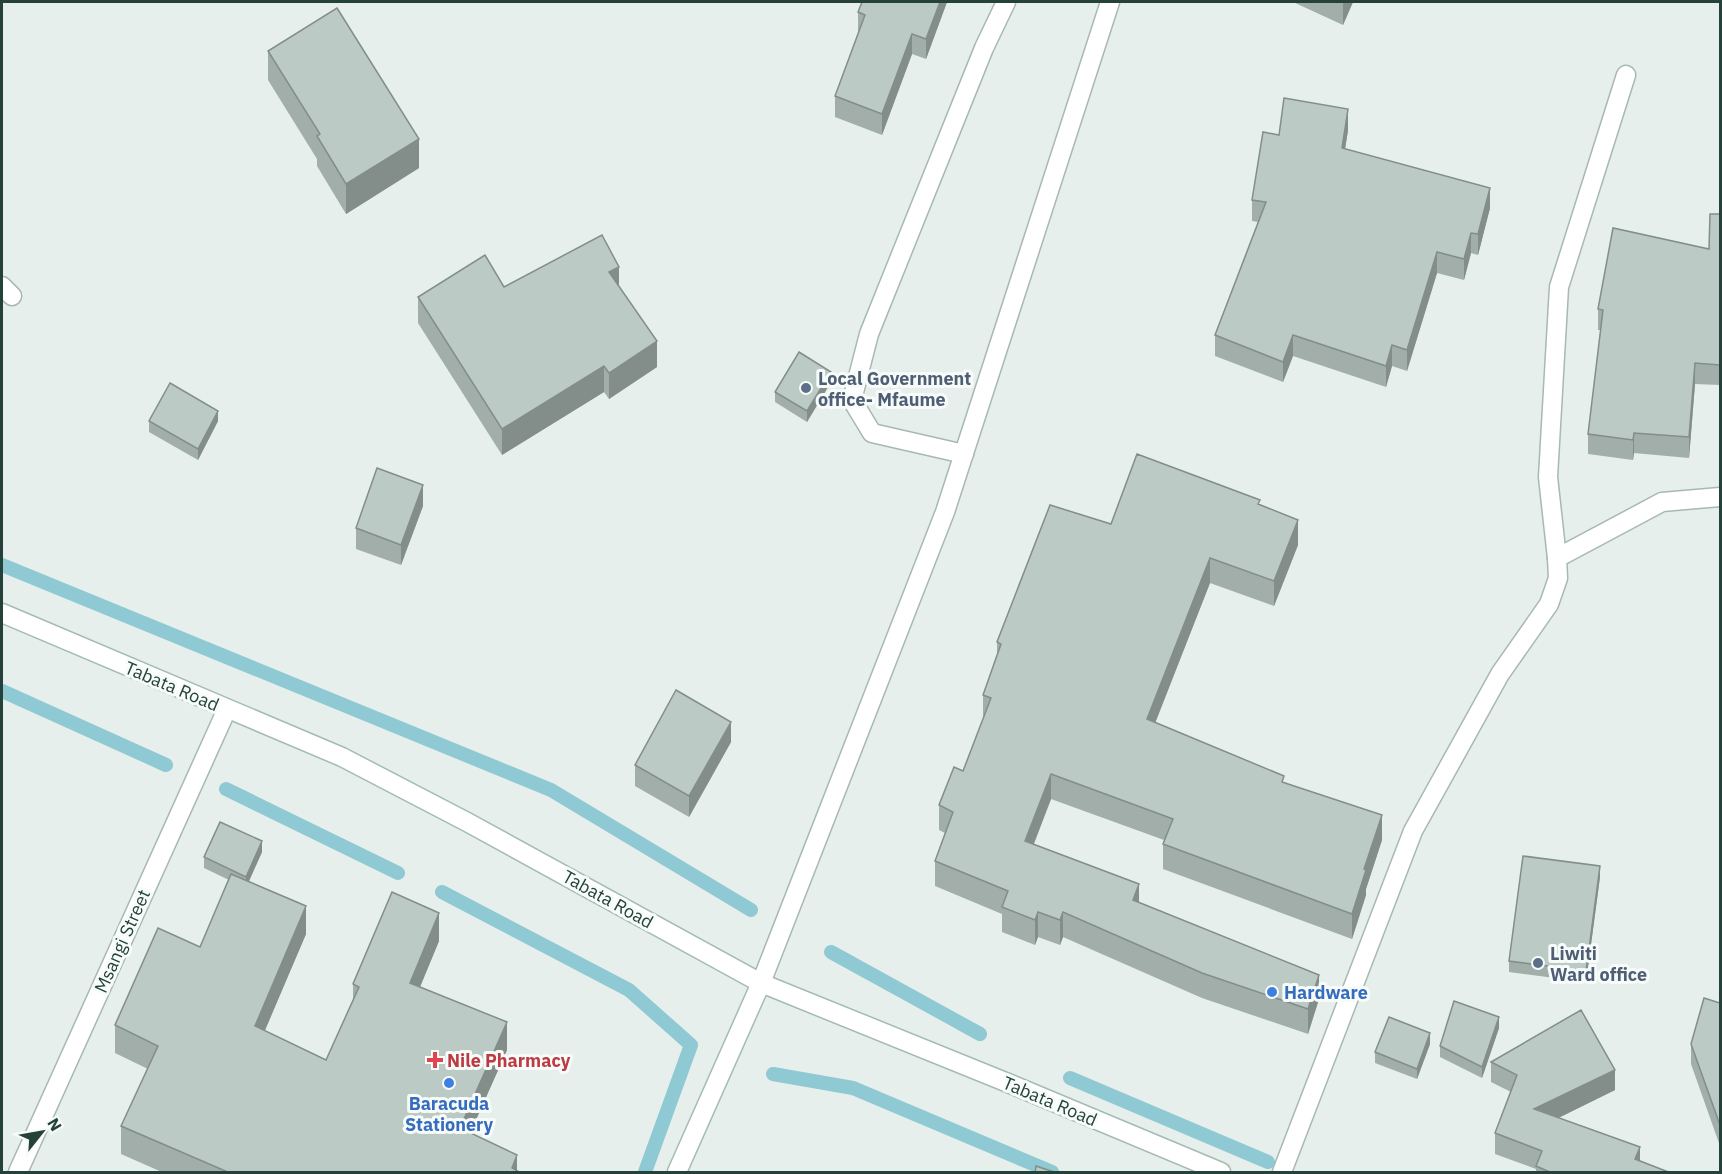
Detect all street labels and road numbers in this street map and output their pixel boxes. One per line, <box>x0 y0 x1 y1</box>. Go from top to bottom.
street label: Tabata Road <box>121 656 223 716</box>
street label: Tabata Road <box>559 865 657 933</box>
street label: Msangi Street <box>89 886 155 996</box>
street label: Tabata Road <box>999 1071 1101 1131</box>

